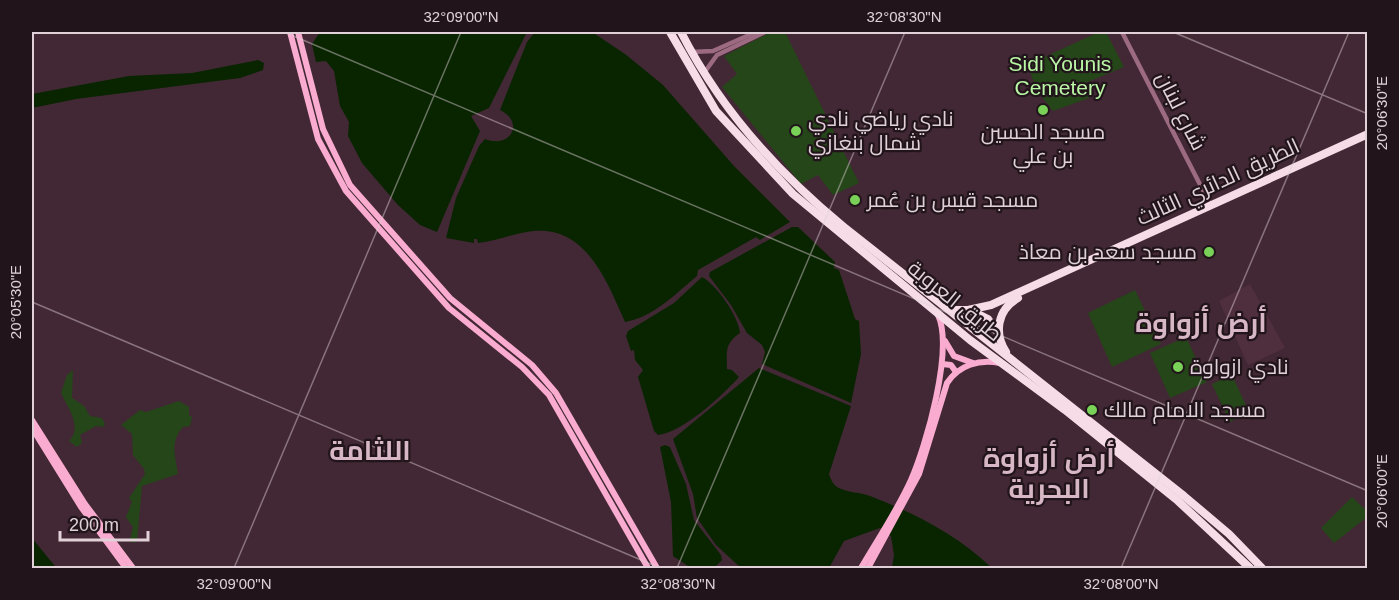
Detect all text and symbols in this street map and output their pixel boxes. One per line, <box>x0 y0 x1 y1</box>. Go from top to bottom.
text: 32°09'00"N <box>423 8 499 25</box>
text: 32°08'30"N <box>866 8 942 25</box>
park label: Sidi Younis Cemetery <box>1009 52 1111 99</box>
street label: شارع لبنان <box>1149 68 1211 155</box>
text: 20°06'30"E <box>1373 76 1390 150</box>
marker: مسجد الحسين بن علي <box>1036 103 1050 117</box>
place label: نادي رياضي نادي شمال بنغازي <box>808 107 954 159</box>
place label: مسجد الحسين بن علي <box>981 120 1105 172</box>
marker: نادي رياضي نادي شمال بنغازي <box>789 124 803 138</box>
street label: الطريق الدائري الثالث <box>1133 134 1305 234</box>
place label: مسجد قيس بن عُمر <box>866 188 1038 213</box>
marker: مسجد قيس بن عُمر <box>848 193 862 207</box>
place label: مسجد سعد بن معاذ <box>1019 240 1197 265</box>
marker: مسجد سعد بن معاذ <box>1202 245 1216 259</box>
street label: طريق العروبة <box>902 256 1007 347</box>
text: 20°05'30"E <box>7 265 24 339</box>
district label: أرض أزواوة <box>1135 305 1267 339</box>
place label: نادي ازواوة <box>1190 355 1289 383</box>
marker: نادي ازواوة <box>1171 360 1185 374</box>
place label: مسجد الامام مالك <box>1104 398 1266 424</box>
marker: مسجد الامام مالك <box>1085 403 1099 417</box>
district label: اللثامة <box>329 436 411 466</box>
district label: أرض أزواوة البحرية <box>983 440 1115 505</box>
text: 20°06'00"E <box>1373 454 1390 528</box>
scale bar <box>60 504 148 542</box>
text: 200 m <box>69 515 119 535</box>
text: 32°09'00"N <box>196 575 272 592</box>
text: 32°08'30"N <box>640 575 716 592</box>
text: 32°08'00"N <box>1083 575 1159 592</box>

